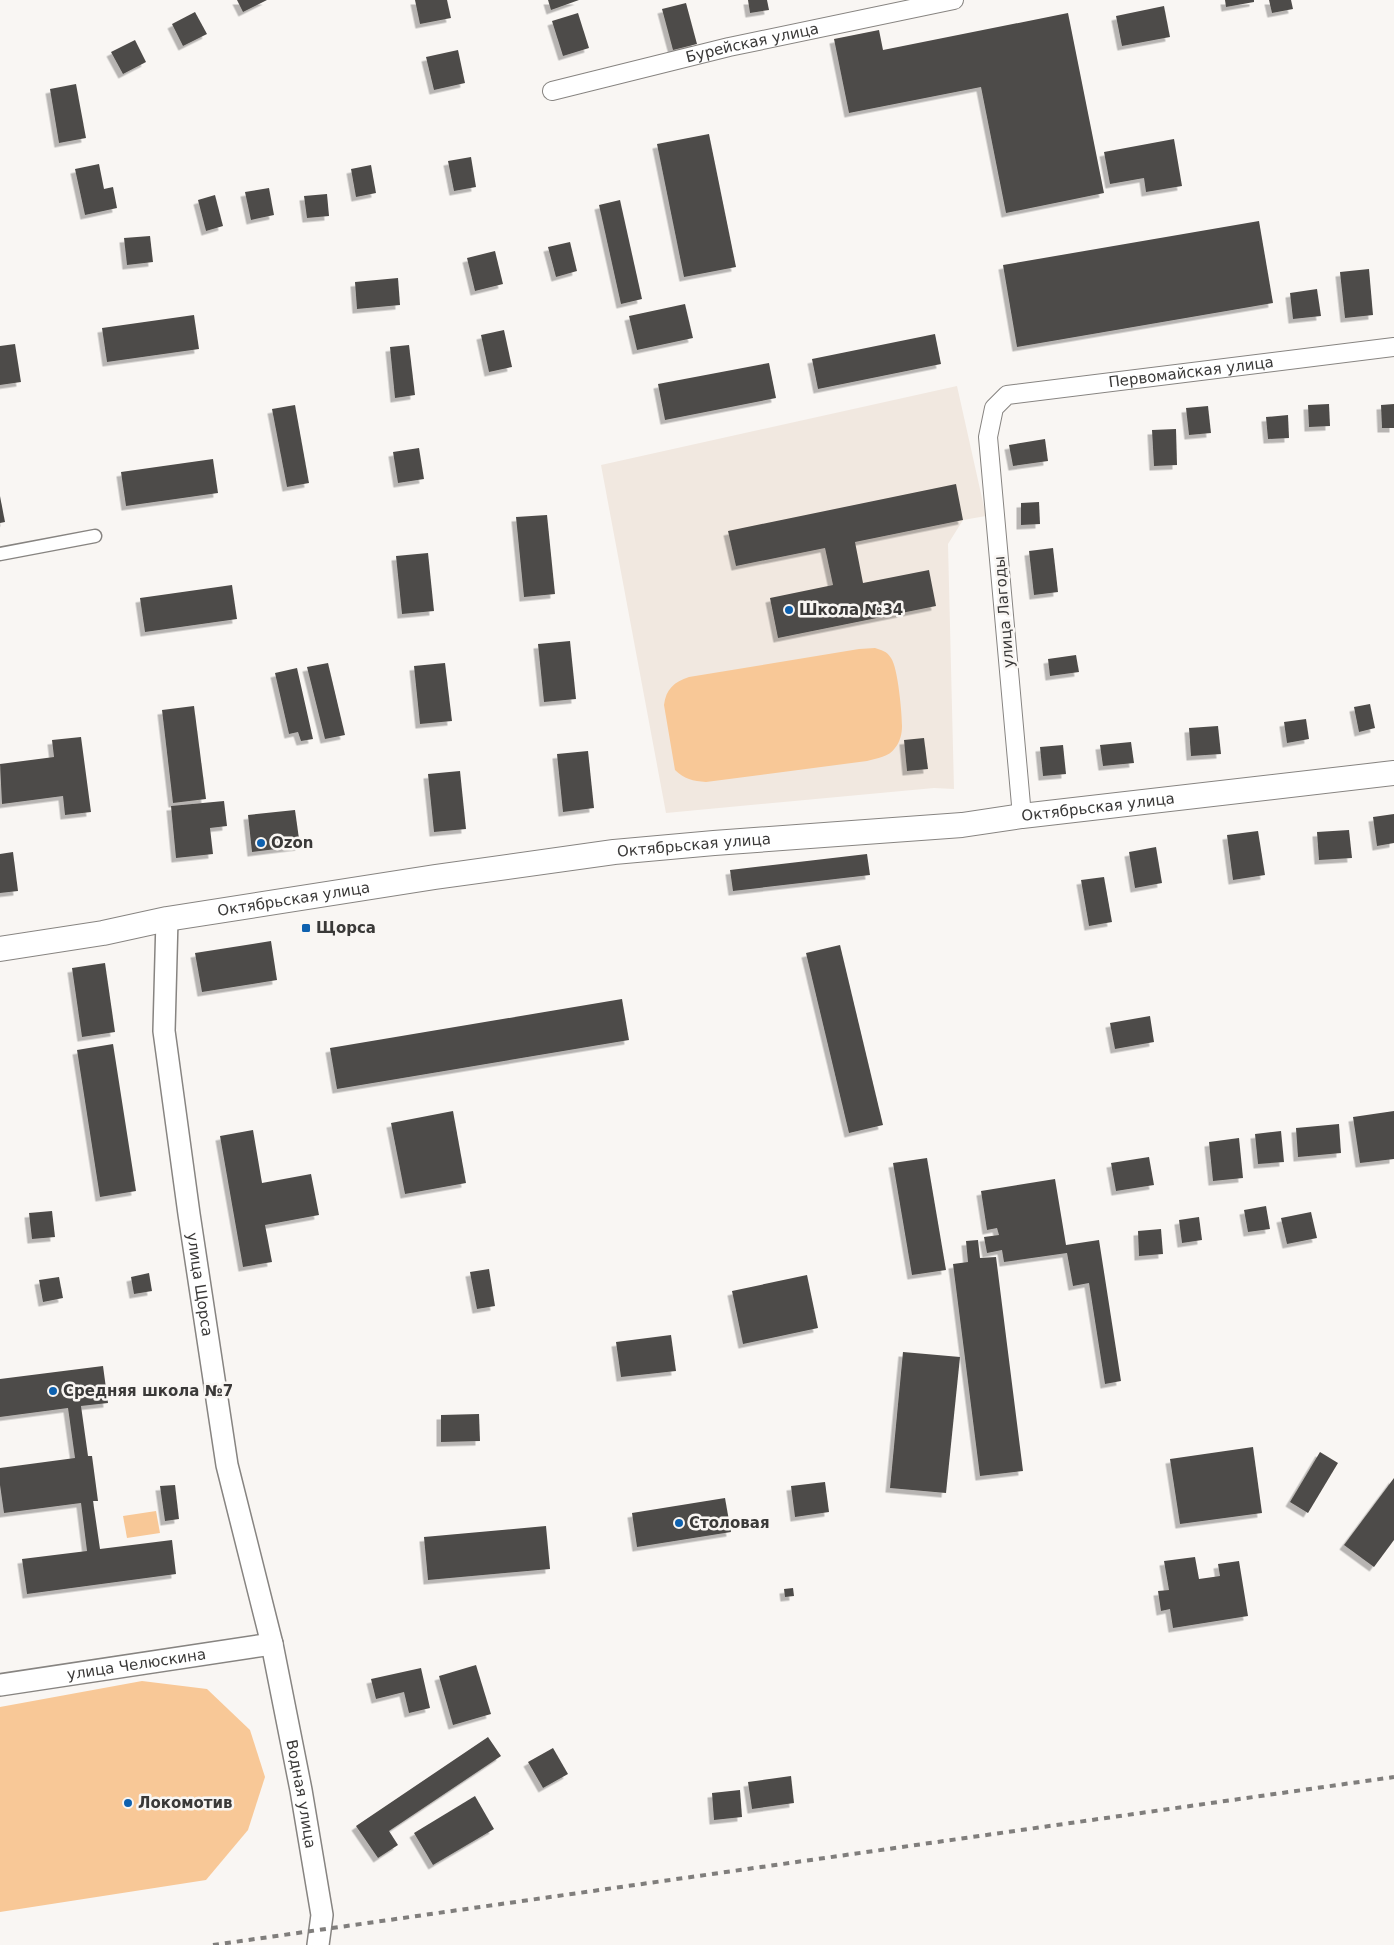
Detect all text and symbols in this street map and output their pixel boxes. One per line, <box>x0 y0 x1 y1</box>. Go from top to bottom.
street label: Бурейская улица <box>684 19 820 66</box>
street label: Первомайская улица <box>1107 353 1275 391</box>
street label: улица Лагоды <box>990 555 1018 669</box>
place label: Школа №34 <box>799 601 903 619</box>
marker: Школа №34 <box>783 604 795 616</box>
street label: Октябрьская улица <box>1020 789 1176 825</box>
street label: Октябрьская улица <box>616 830 771 861</box>
place label: Ozon <box>271 834 313 852</box>
marker: Ozon <box>255 837 267 849</box>
street label: Октябрьская улица <box>216 878 371 920</box>
place label: Щорса <box>316 919 376 937</box>
marker: Щорса <box>300 922 312 934</box>
street label: улица Щорса <box>183 1231 216 1338</box>
place label: Средняя школа №7 <box>63 1382 233 1400</box>
marker: Средняя школа №7 <box>47 1385 59 1397</box>
place label: Столовая <box>689 1514 770 1532</box>
marker: Столовая <box>673 1517 685 1529</box>
street label: улица Челюскина <box>66 1645 207 1684</box>
street label: Водная улица <box>282 1738 320 1850</box>
place label: Локомотив <box>138 1794 233 1812</box>
marker: Локомотив <box>122 1797 134 1809</box>

